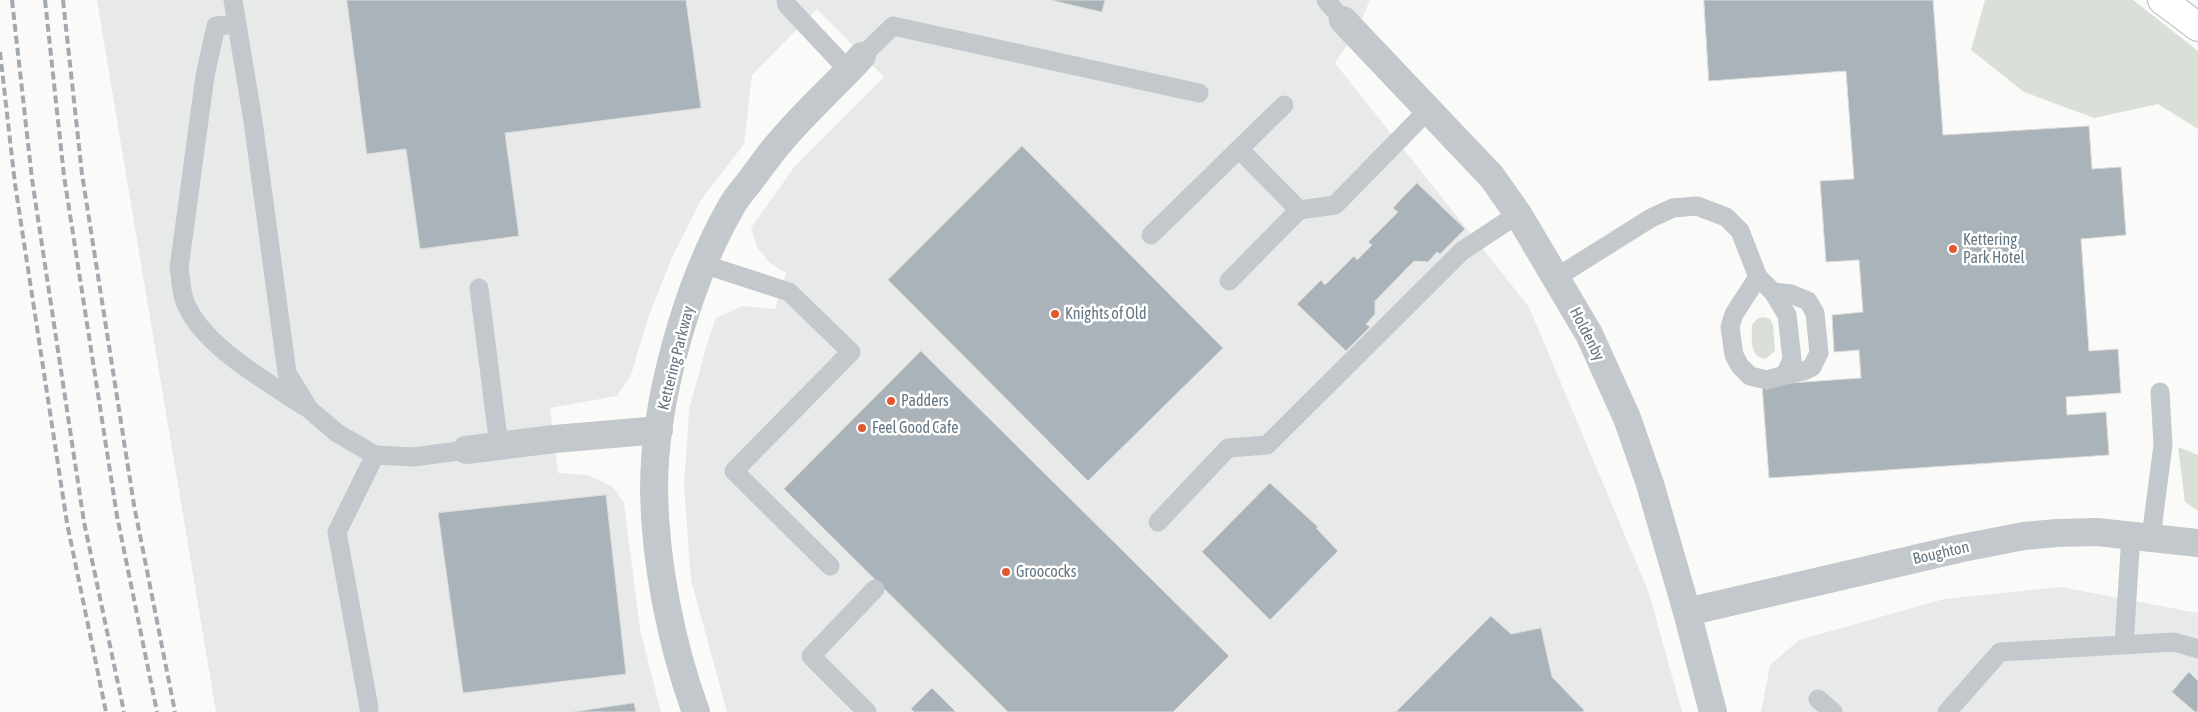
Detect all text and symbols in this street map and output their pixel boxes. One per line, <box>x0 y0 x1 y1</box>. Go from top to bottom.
place label: Kettering Park Hotel <box>1963 230 2025 268</box>
marker: Kettering Park Hotel <box>1947 243 1959 255</box>
street label: Kettering Parkway <box>654 304 698 412</box>
place label: Knights of Old <box>1065 304 1147 324</box>
street label: Holdenby <box>1565 304 1609 364</box>
marker: Knights of Old <box>1049 308 1061 320</box>
place label: Padders <box>901 391 949 411</box>
marker: Padders <box>885 395 897 407</box>
place label: Feel Good Cafe <box>872 418 959 438</box>
marker: Feel Good Cafe <box>856 422 868 434</box>
street label: Boughton <box>1911 537 1971 569</box>
place label: Groococks <box>1016 562 1076 582</box>
marker: Groococks <box>1000 566 1012 578</box>

